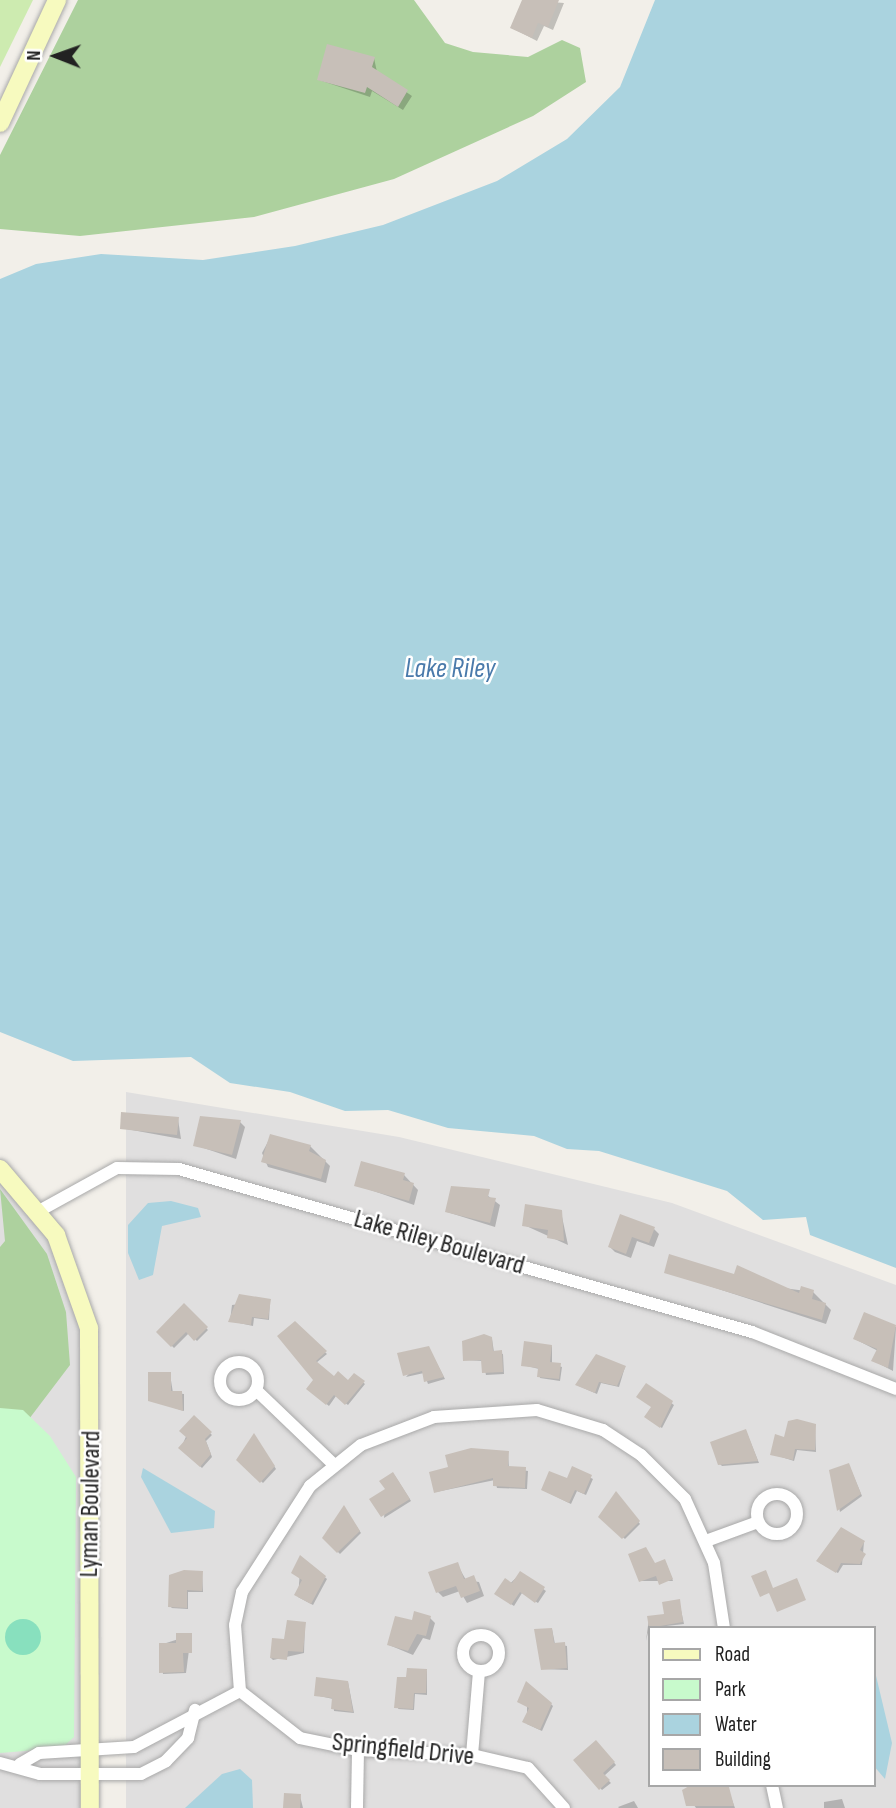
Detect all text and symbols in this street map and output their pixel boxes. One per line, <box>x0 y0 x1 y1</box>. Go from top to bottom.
north arrow <box>21 21 91 91</box>
text: N <box>23 50 46 61</box>
water label: Lake Riley <box>405 652 495 686</box>
street label: Lake Riley Boulevard <box>350 1204 528 1282</box>
street label: Lyman Boulevard <box>74 1430 108 1578</box>
legend <box>648 1626 875 1787</box>
text: Road <box>715 1642 750 1667</box>
text: Park <box>715 1677 746 1702</box>
text: Water <box>715 1712 757 1737</box>
street label: Springfield Drive <box>330 1727 476 1773</box>
text: Building <box>715 1747 771 1772</box>

